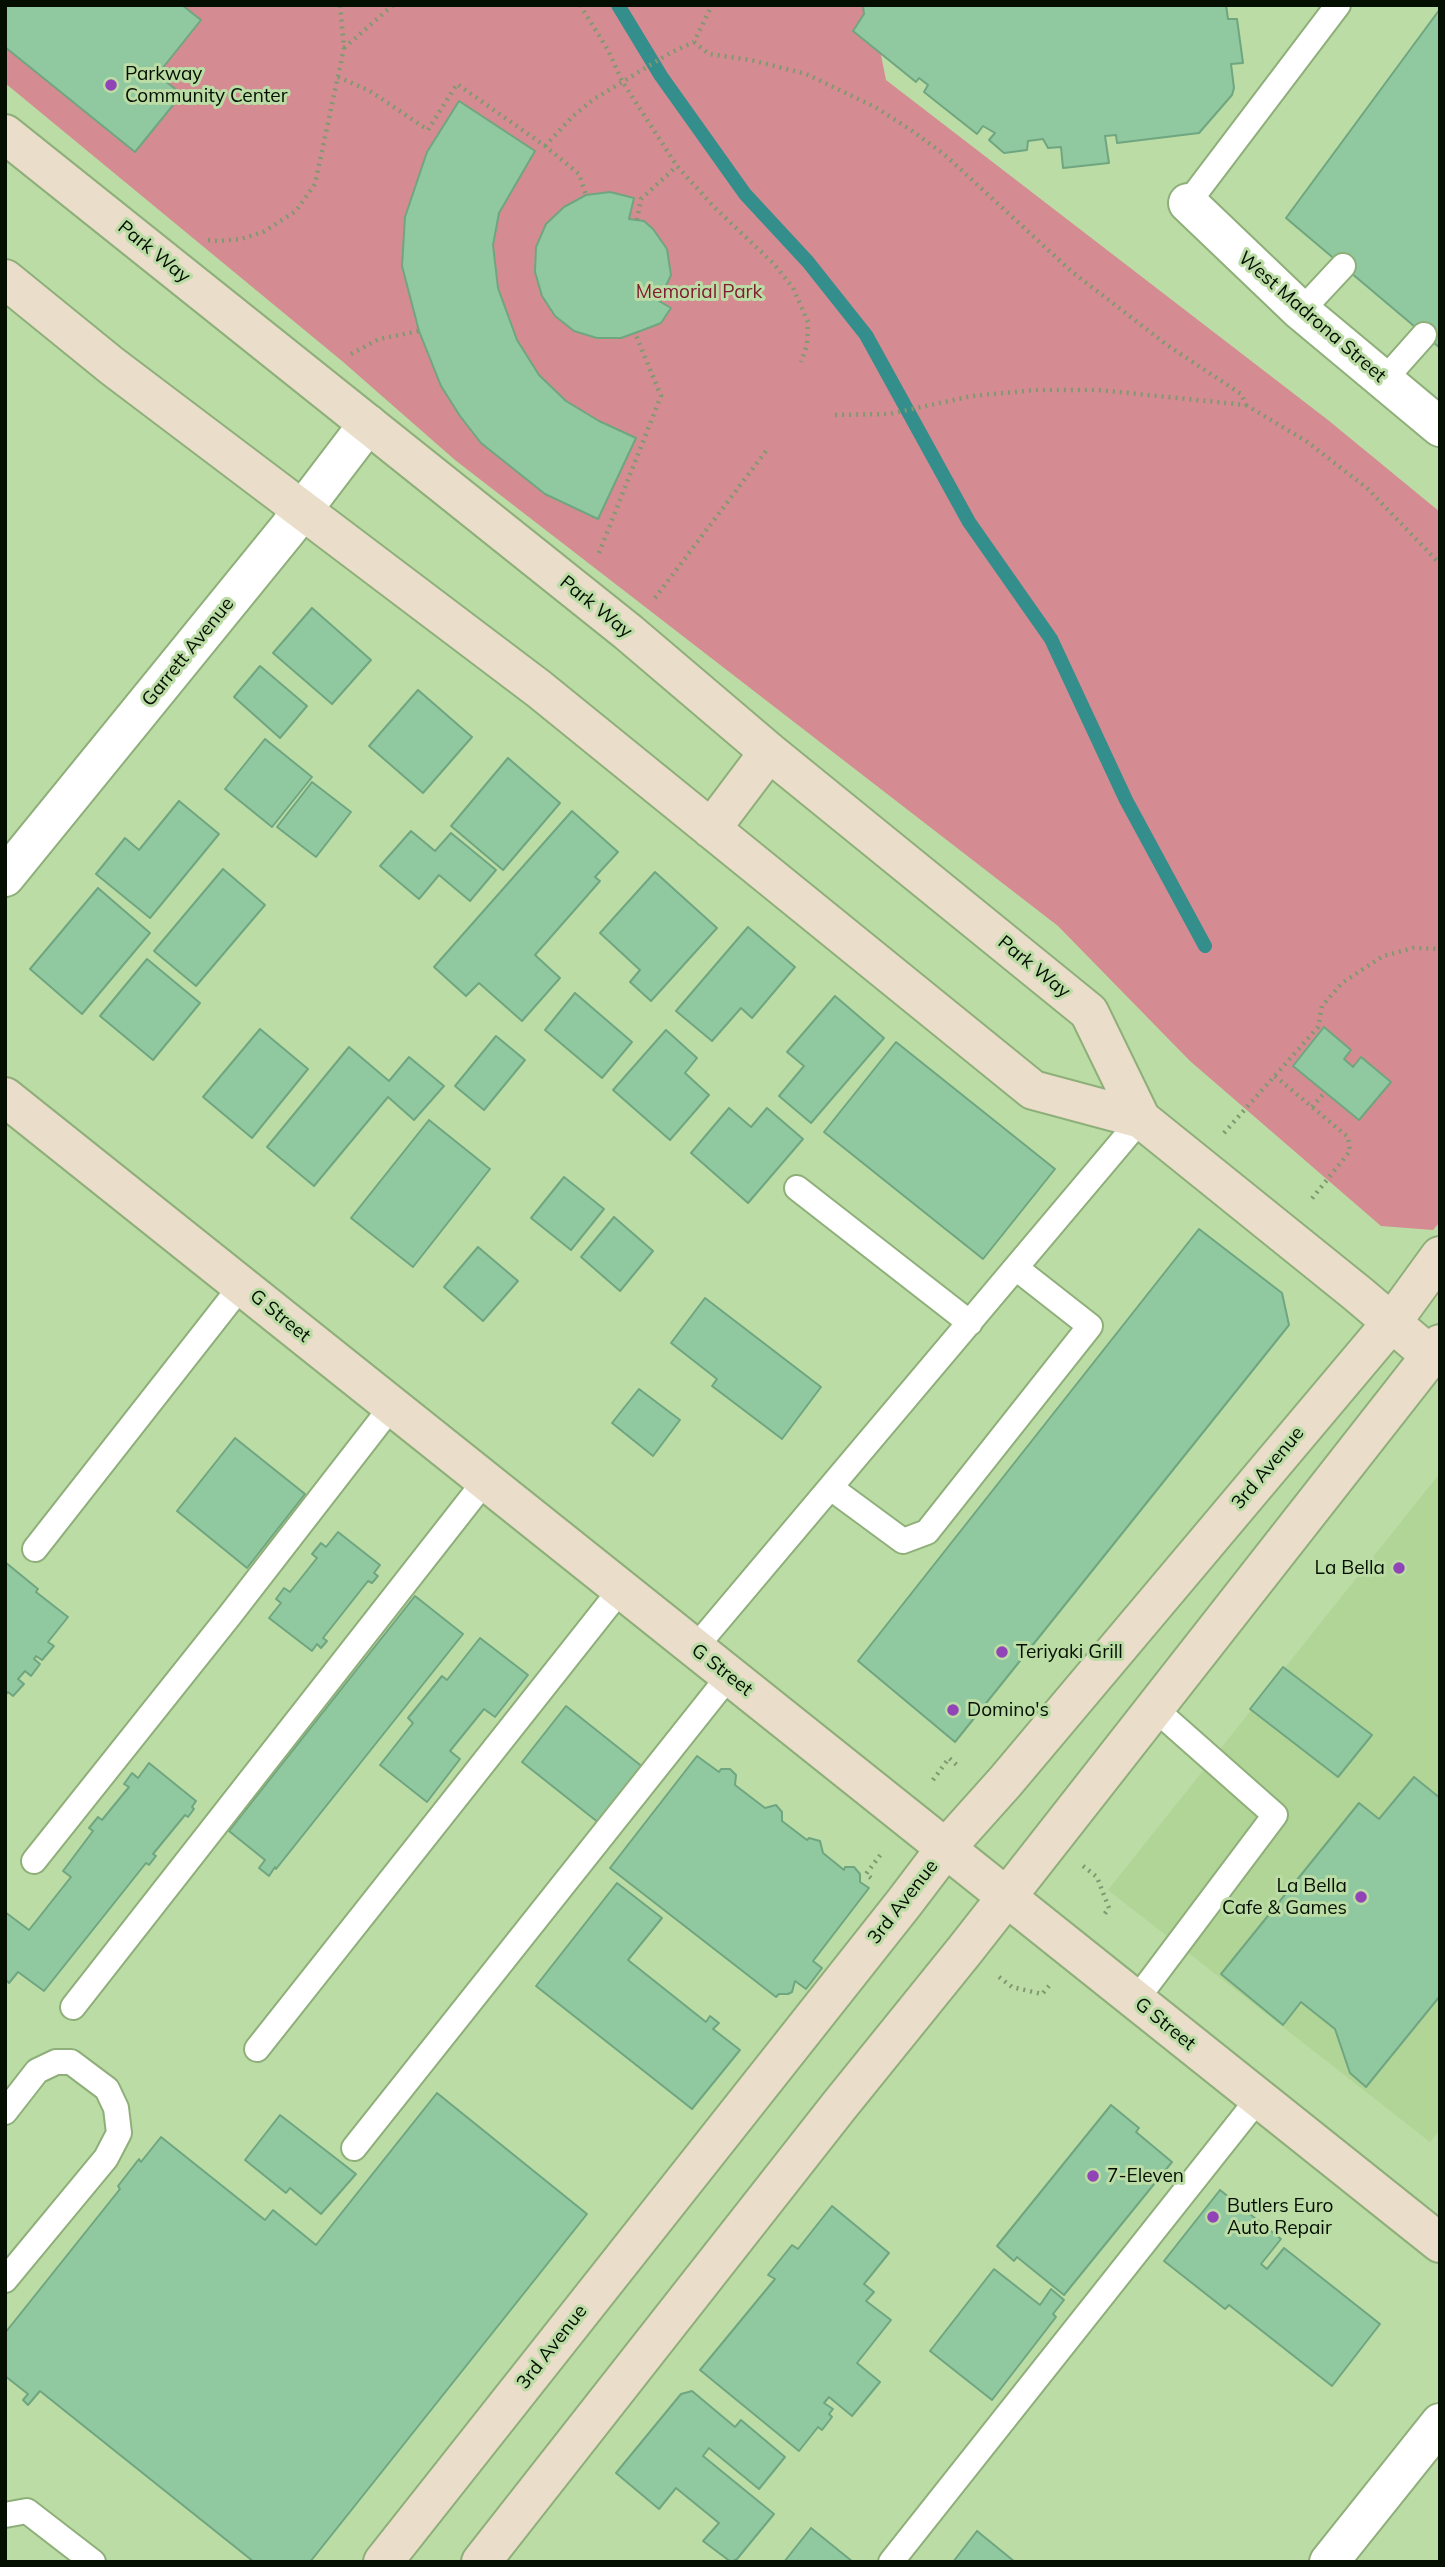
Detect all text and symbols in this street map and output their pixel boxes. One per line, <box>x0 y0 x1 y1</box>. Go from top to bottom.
place label: Parkway Community Center <box>125 63 288 107</box>
marker: Parkway Community Center <box>103 77 119 93</box>
street label: Park Way <box>113 216 195 288</box>
street label: West Madrona Street <box>1234 247 1390 387</box>
park label: Memorial Park <box>636 281 762 303</box>
street label: Park Way <box>555 571 637 643</box>
street label: Garrett Avenue <box>137 593 239 711</box>
street label: Park Way <box>993 931 1075 1003</box>
street label: G Street <box>245 1285 315 1347</box>
street label: 3rd Avenue <box>1227 1422 1309 1514</box>
place label: La Bella <box>1315 1557 1385 1579</box>
marker: La Bella <box>1391 1560 1407 1576</box>
street label: G Street <box>687 1639 757 1701</box>
place label: Teriyaki Grill <box>1016 1641 1123 1663</box>
marker: Teriyaki Grill <box>994 1644 1010 1660</box>
place label: Domino's <box>967 1699 1049 1721</box>
marker: Domino's <box>945 1702 961 1718</box>
street label: 3rd Avenue <box>863 1855 943 1949</box>
place label: La Bella Cafe & Games <box>1222 1875 1347 1919</box>
marker: La Bella Cafe & Games <box>1353 1889 1369 1905</box>
street label: G Street <box>1130 1993 1200 2055</box>
place label: 7-Eleven <box>1107 2165 1184 2187</box>
marker: 7-Eleven <box>1085 2168 1101 2184</box>
place label: Butlers Euro Auto Repair <box>1227 2195 1333 2239</box>
marker: Butlers Euro Auto Repair <box>1205 2209 1221 2225</box>
street label: 3rd Avenue <box>512 2300 592 2394</box>

